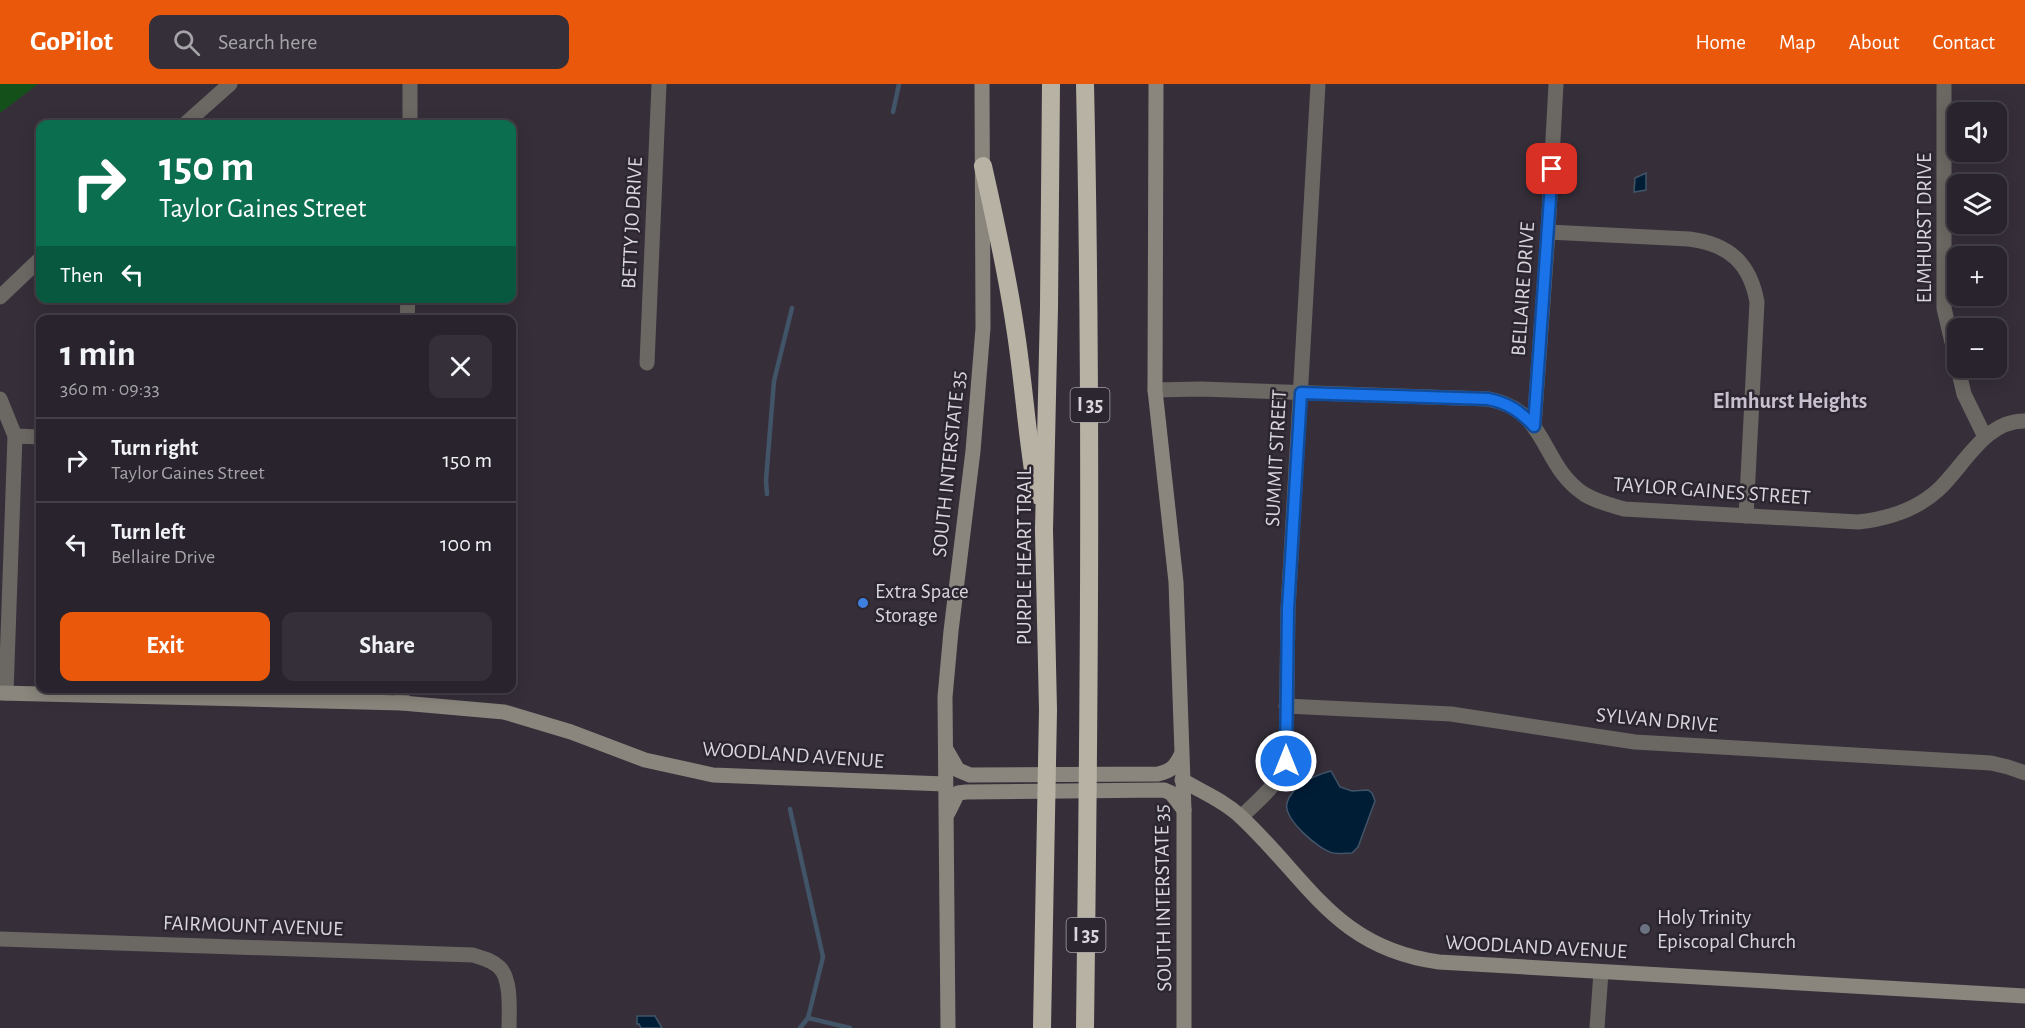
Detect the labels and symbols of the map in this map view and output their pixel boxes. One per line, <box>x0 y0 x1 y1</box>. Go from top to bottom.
pin <box>1526 143 1577 194</box>
street label: ELMHURST DRIVE <box>1914 153 1935 303</box>
street label: BETTY JO DRIVE <box>618 157 646 289</box>
street label: BELLAIRE DRIVE <box>1508 221 1538 357</box>
street label: SOUTH INTERSTATE 35 <box>929 370 969 558</box>
road number: I 35 <box>1070 388 1110 422</box>
street label: SUMMIT STREET <box>1262 389 1290 527</box>
district label: Elmhurst Heights <box>1713 390 1867 412</box>
street label: PURPLE HEART TRAIL <box>1014 466 1035 645</box>
street label: TAYLOR GAINES STREET <box>1612 474 1812 508</box>
place label: Extra Space Storage <box>875 581 969 626</box>
marker: Extra Space Storage <box>856 596 870 610</box>
street label: SYLVAN DRIVE <box>1595 704 1719 736</box>
position arrow <box>1254 729 1318 793</box>
street label: WOODLAND AVENUE <box>701 738 885 772</box>
street label: SOUTH INTERSTATE 35 <box>1151 804 1175 992</box>
place label: Holy Trinity Episcopal Church <box>1657 907 1796 952</box>
street label: FAIRMOUNT AVENUE <box>163 912 343 940</box>
road number: I 35 <box>1066 918 1106 952</box>
marker: Holy Trinity Episcopal Church <box>1638 922 1652 936</box>
street label: WOODLAND AVENUE <box>1444 932 1628 962</box>

